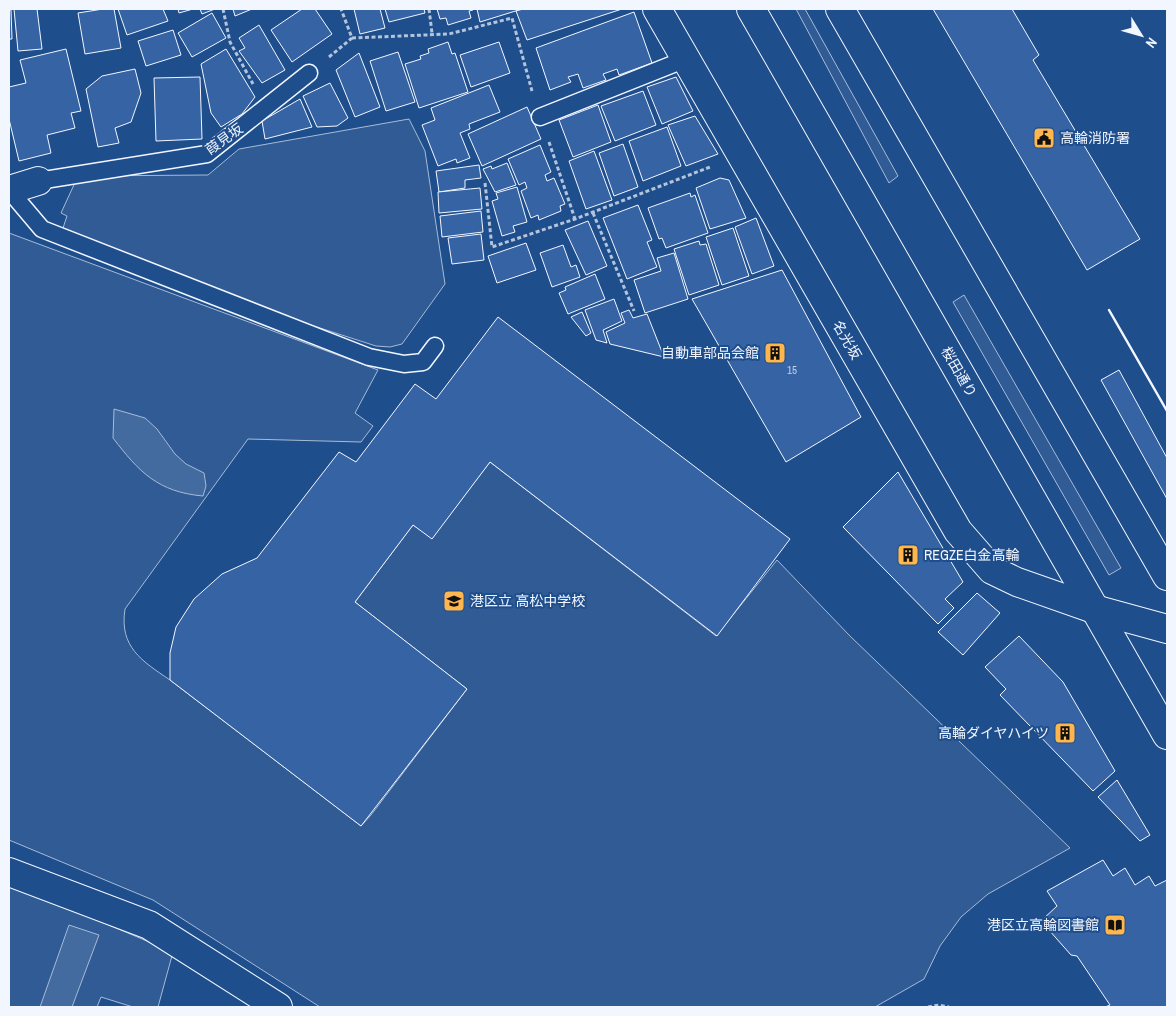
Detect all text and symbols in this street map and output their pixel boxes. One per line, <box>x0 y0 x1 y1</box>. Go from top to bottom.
north arrow <box>1116 10 1166 60</box>
text: N <box>1142 34 1161 52</box>
street label: 葭見坂 <box>202 120 246 158</box>
public building icon: 高輪消防署 <box>1032 126 1056 150</box>
place label: 高輪消防署 <box>1060 129 1130 147</box>
street label: 名光坂 <box>829 317 865 363</box>
building icon: 自動車部品会館 <box>763 341 787 365</box>
street label: 桜田通り <box>937 343 981 401</box>
place label: 自動車部品会館 <box>661 344 759 362</box>
house number: 15 <box>787 363 797 377</box>
building icon: REGZE白金高輪 <box>896 543 920 567</box>
place label: REGZE白金高輪 <box>924 546 1020 564</box>
school or university icon: 港区立 高松中学校 <box>442 589 466 613</box>
place label: 港区立 高松中学校 <box>470 592 585 610</box>
building icon: 高輪ダイヤハイツ <box>1053 721 1077 745</box>
place label: 高輪ダイヤハイツ <box>938 724 1049 742</box>
library icon: 港区立高輪図書館 <box>1103 913 1127 937</box>
place label: 港区立高輪図書館 <box>987 916 1099 934</box>

